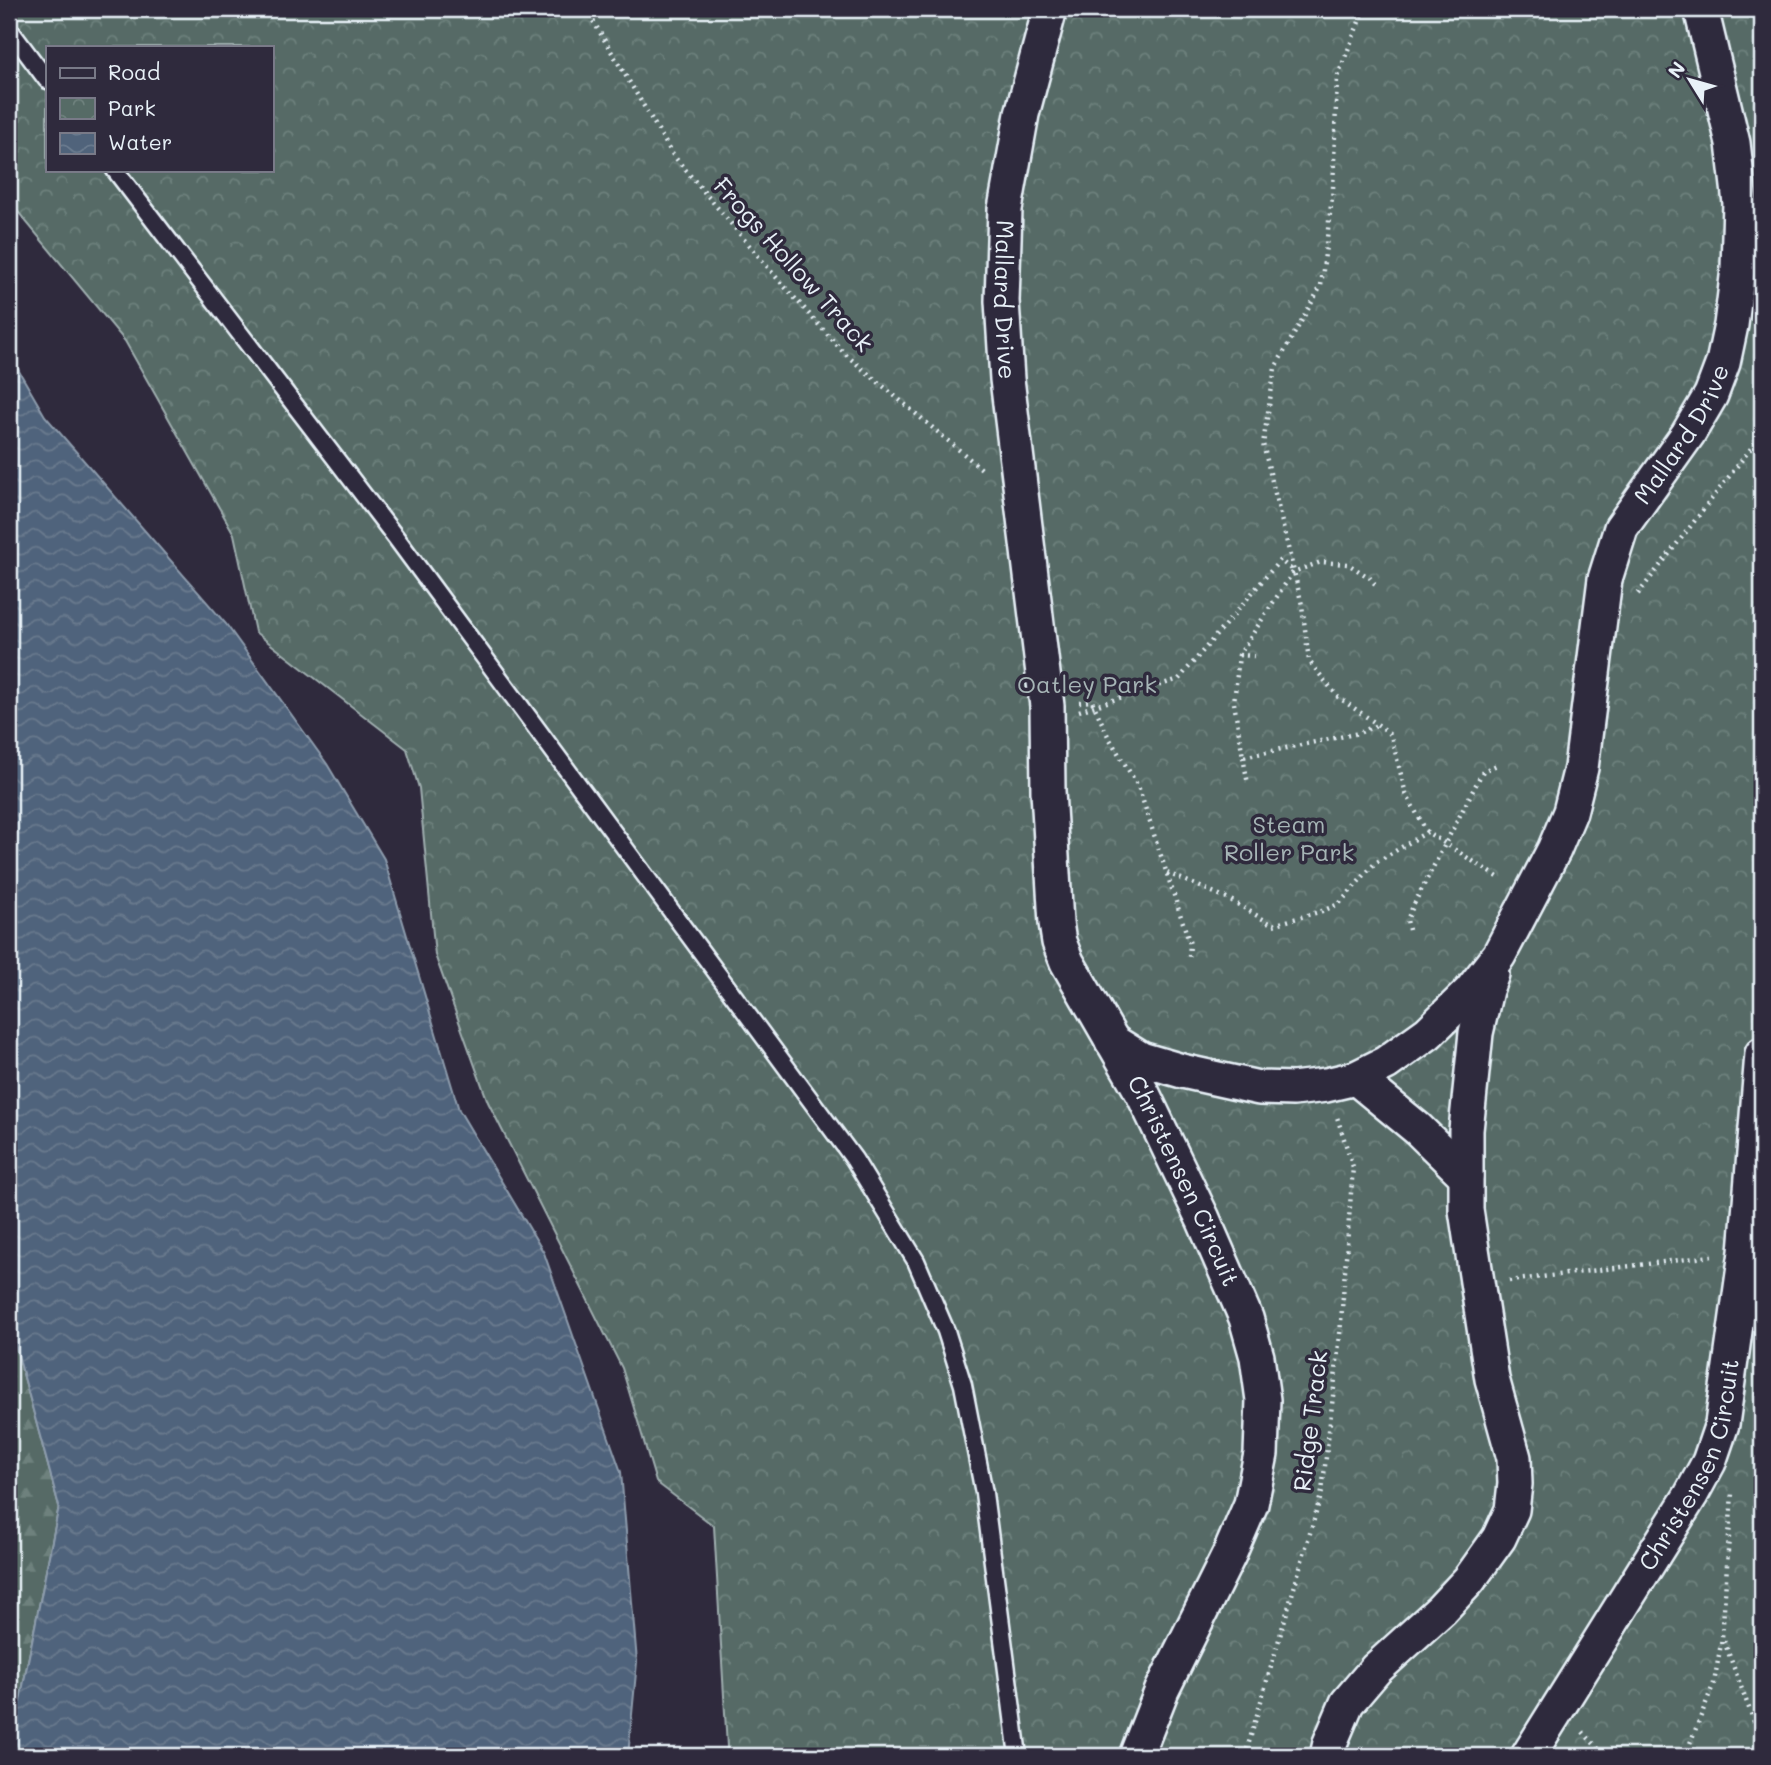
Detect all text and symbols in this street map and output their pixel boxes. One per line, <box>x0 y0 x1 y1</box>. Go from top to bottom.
legend <box>46 46 273 172</box>
north arrow <box>1656 46 1726 116</box>
text: N <box>1662 56 1690 83</box>
text: Road <box>108 58 160 85</box>
text: Park <box>108 94 156 121</box>
text: Water <box>108 128 172 155</box>
street label: Frogs Hollow Track <box>708 170 881 358</box>
street label: Mallard Drive <box>988 220 1024 380</box>
street label: Mallard Drive <box>1626 360 1735 510</box>
park label: Oatley Park <box>1017 668 1157 699</box>
park label: Steam Roller Park <box>1224 808 1354 867</box>
street label: Christensen Circuit <box>1121 1069 1247 1291</box>
street label: Ridge Track <box>1285 1349 1334 1493</box>
street label: Christensen Circuit <box>1631 1357 1745 1576</box>

